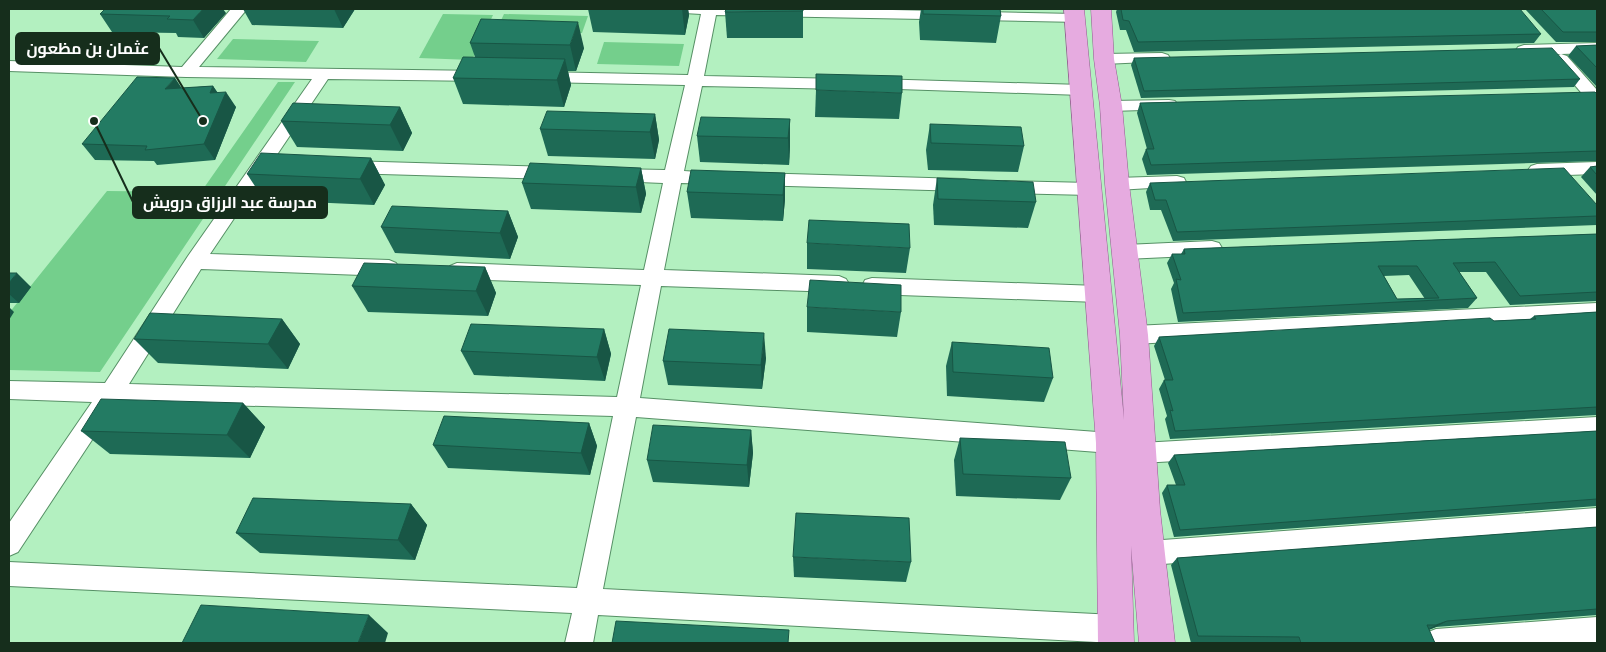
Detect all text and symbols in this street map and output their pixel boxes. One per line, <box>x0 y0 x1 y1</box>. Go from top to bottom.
callout: عثمان بن مظعون <box>16 33 159 64</box>
text: عثمان بن مظعون <box>26 38 150 58</box>
callout: مدرسة عبد الرزاق درويش <box>133 187 327 218</box>
text: مدرسة عبد الرزاق درويش <box>143 192 317 212</box>

